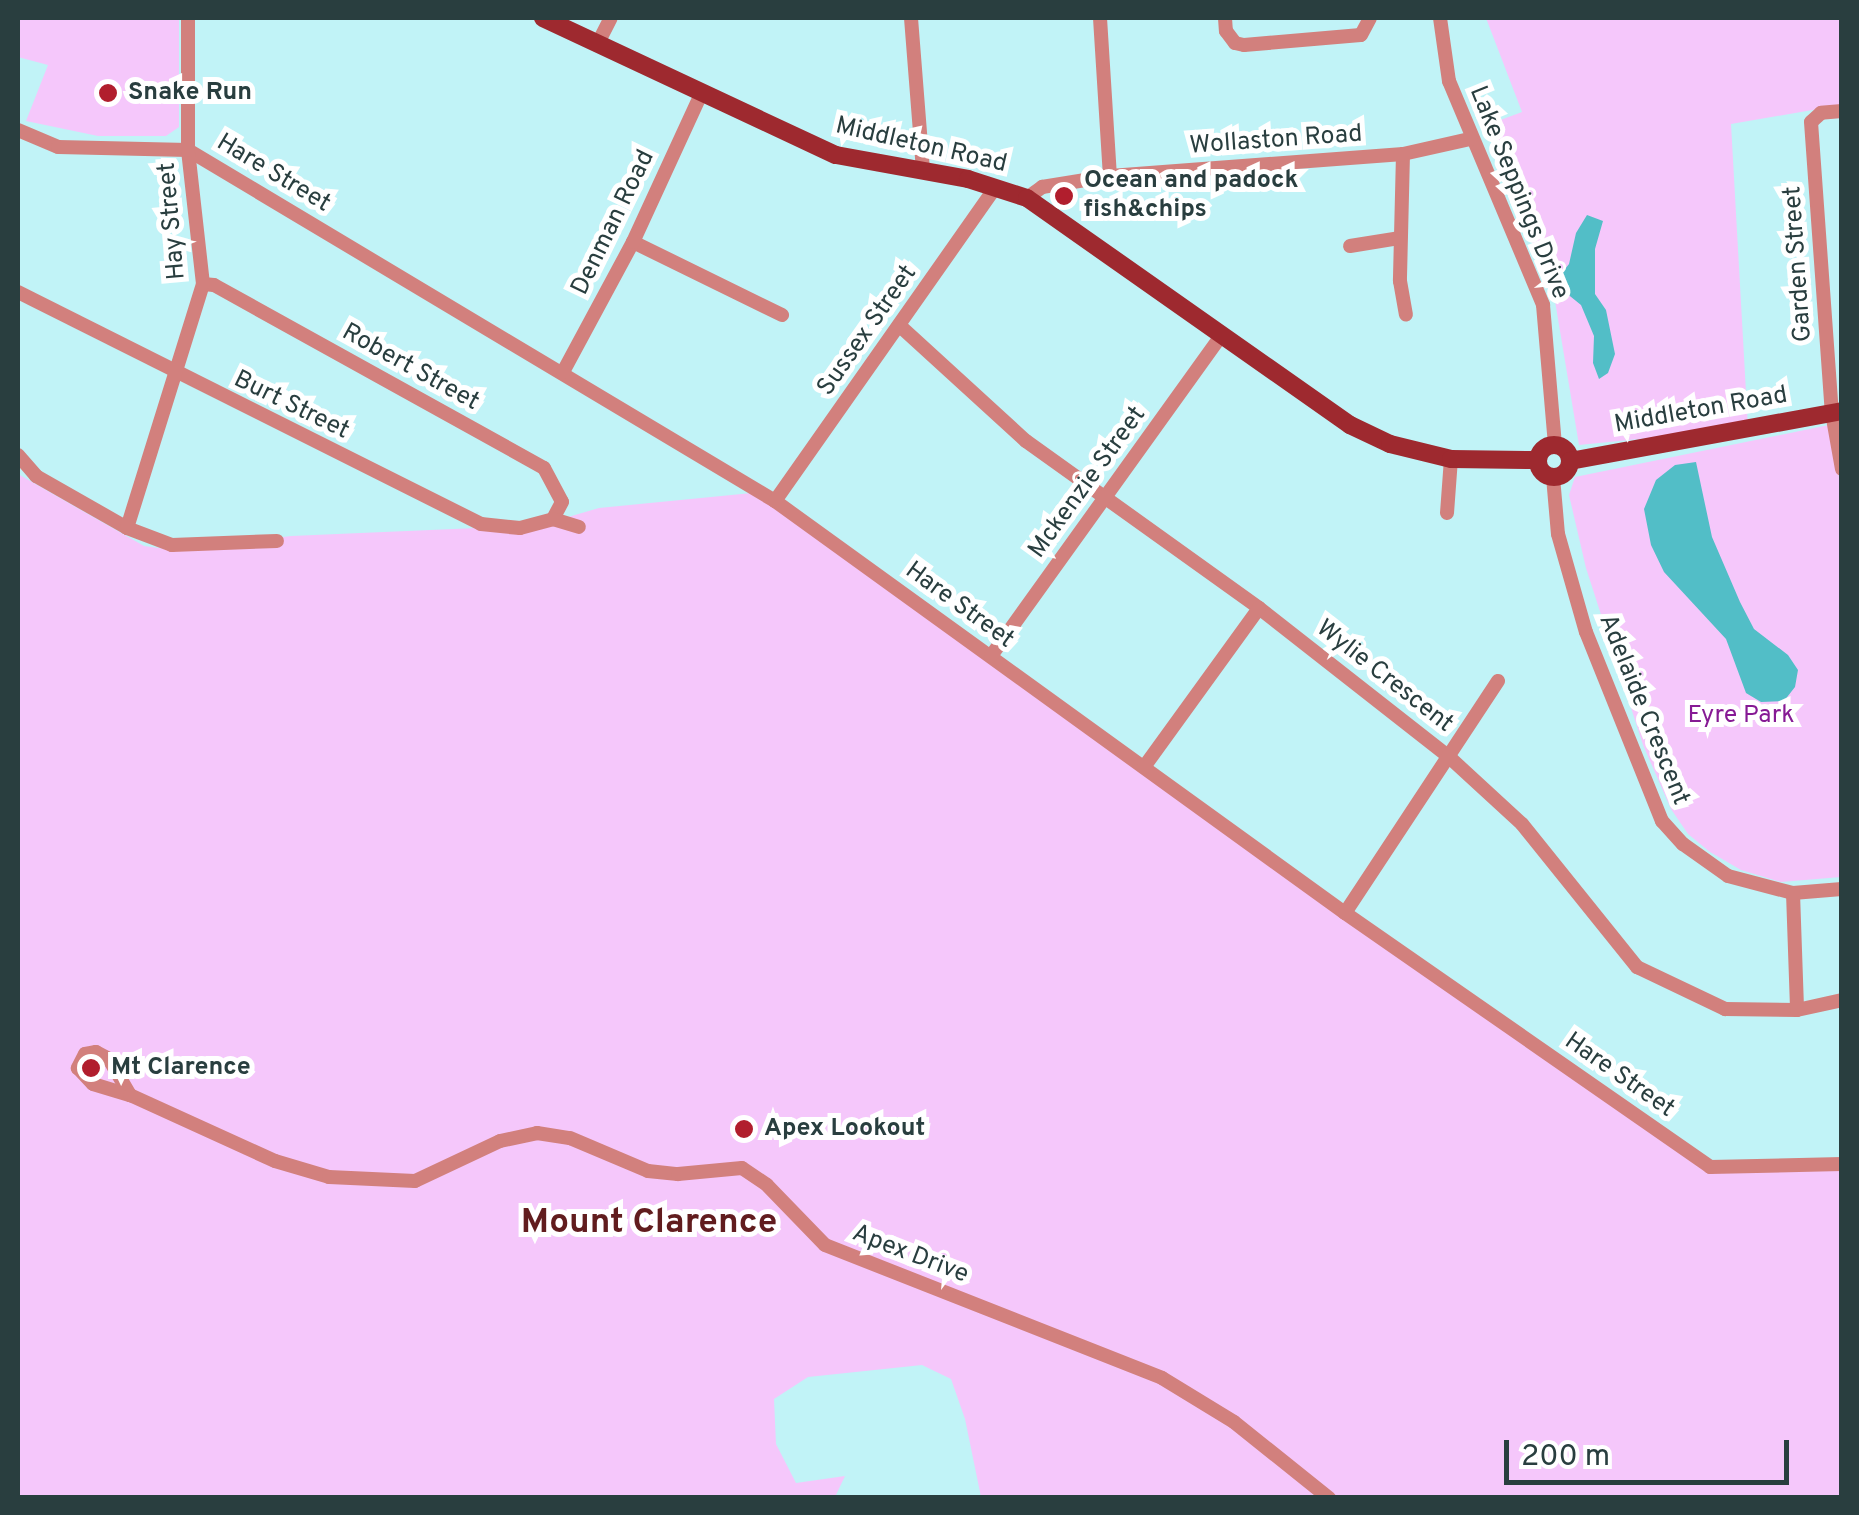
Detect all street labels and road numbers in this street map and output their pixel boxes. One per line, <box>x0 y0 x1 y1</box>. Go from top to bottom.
street label: Lake Seppings Drive <box>1462 82 1574 304</box>
street label: Middleton Road <box>832 112 1010 180</box>
street label: Wollaston Road <box>1189 120 1363 162</box>
street label: Hare Street <box>211 128 335 220</box>
street label: Denman Road <box>566 146 662 300</box>
street label: Hay Street <box>153 161 193 281</box>
street label: Garden Street <box>1779 185 1819 343</box>
street label: Sussex Street <box>812 260 924 402</box>
street label: Robert Street <box>336 318 484 418</box>
street label: Burt Street <box>228 365 354 447</box>
street label: Middleton Road <box>1612 381 1790 441</box>
street label: Mckenzie Street <box>1023 401 1153 565</box>
street label: Hare Street <box>899 556 1019 656</box>
street label: Adelaide Crescent <box>1591 610 1695 810</box>
street label: Wylie Crescent <box>1309 614 1459 740</box>
street label: Hare Street <box>1558 1027 1680 1125</box>
street label: Apex Drive <box>848 1219 972 1291</box>

